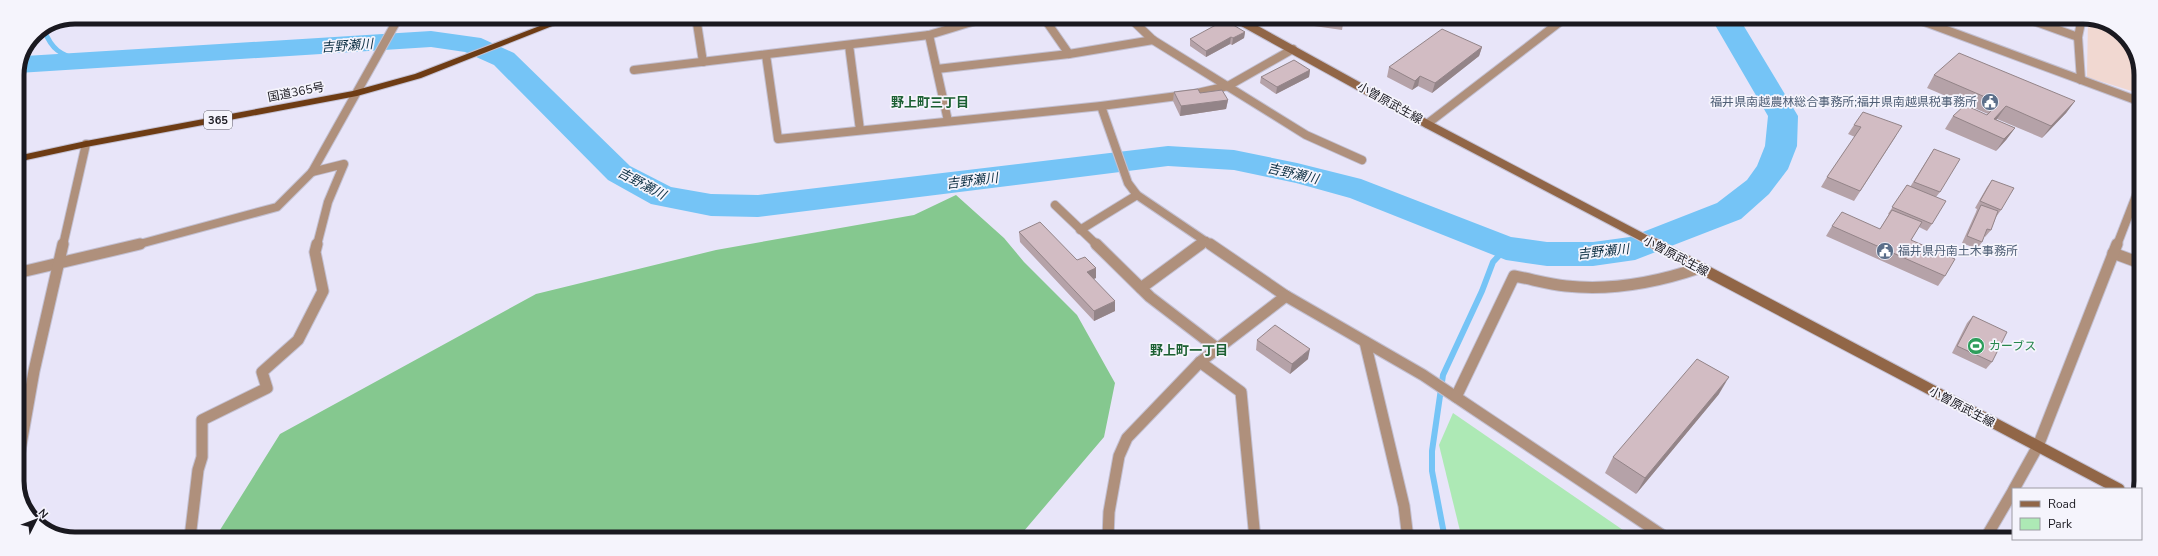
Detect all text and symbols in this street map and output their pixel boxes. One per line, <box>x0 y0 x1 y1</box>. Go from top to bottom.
water label: 吉野瀬川 <box>320 35 376 57</box>
street label: 国道365号 <box>266 79 326 105</box>
street label: 小曽原武生線 <box>1355 79 1425 127</box>
public building icon: 福井県南越農林総合事務所;福井県南越県税事務所 <box>1980 92 2000 112</box>
district label: 野上町三丁目 <box>891 94 969 112</box>
place label: 福井県南越農林総合事務所;福井県南越県税事務所 <box>1710 94 1977 110</box>
road number: 365 <box>204 111 232 129</box>
water label: 吉野瀬川 <box>1265 159 1322 189</box>
water label: 吉野瀬川 <box>614 164 670 205</box>
water label: 吉野瀬川 <box>945 169 1001 193</box>
street label: 小曽原武生線 <box>1640 232 1712 280</box>
water label: 吉野瀬川 <box>1576 240 1632 264</box>
public building icon: 福井県丹南土木事務所 <box>1875 241 1895 261</box>
place label: 福井県丹南土木事務所 <box>1898 243 2018 259</box>
sports icon: カーブス <box>1966 336 1986 356</box>
place label: カーブス <box>1989 338 2036 354</box>
district label: 野上町一丁目 <box>1150 342 1228 360</box>
street label: 小曽原武生線 <box>1926 383 1998 431</box>
legend <box>2012 488 2142 540</box>
text: Road <box>2048 496 2076 512</box>
north arrow <box>16 500 56 540</box>
text: N <box>35 506 51 522</box>
text: Park <box>2048 516 2073 532</box>

